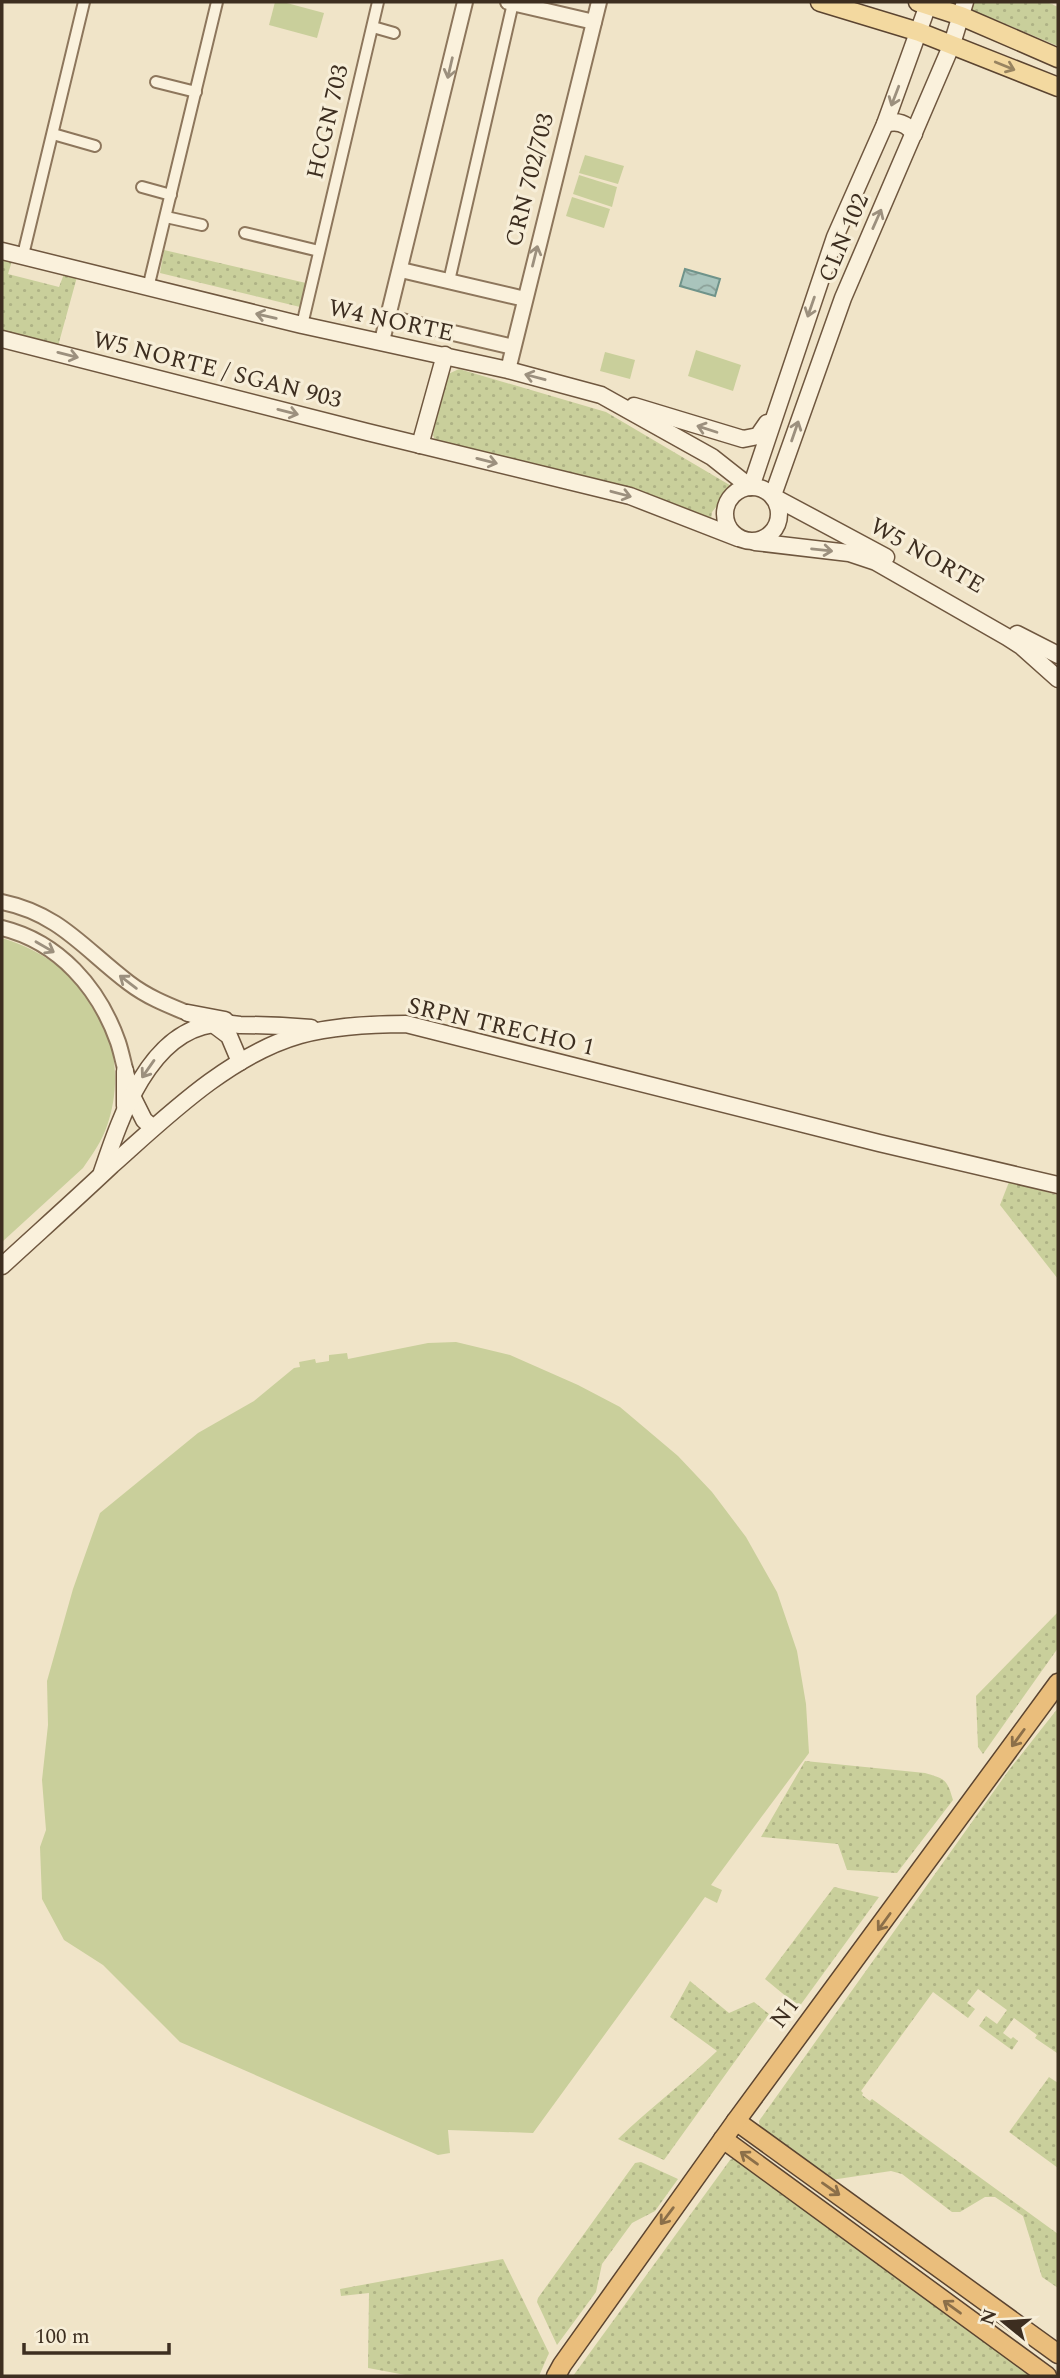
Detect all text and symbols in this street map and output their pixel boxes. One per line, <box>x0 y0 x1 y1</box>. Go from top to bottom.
one-way arrow <box>443 56 456 79</box>
one-way arrow <box>994 60 1015 73</box>
street label: HCGN 703 <box>297 61 359 183</box>
one-way arrow <box>888 84 901 106</box>
street label: CRN 702/703 <box>496 109 564 251</box>
street label: CLN 102 <box>809 188 879 288</box>
one-way arrow <box>871 209 884 230</box>
one-way arrow <box>529 245 542 268</box>
street label: W4 NORTE <box>325 290 457 352</box>
one-way arrow <box>804 295 816 317</box>
one-way arrow <box>255 309 278 322</box>
street label: W5 NORTE / SGAN 903 <box>89 322 345 418</box>
one-way arrow <box>56 349 79 363</box>
one-way arrow <box>524 370 547 383</box>
one-way arrow <box>276 406 299 419</box>
one-way arrow <box>790 420 802 442</box>
one-way arrow <box>696 421 718 434</box>
one-way arrow <box>475 455 498 468</box>
one-way arrow <box>610 488 632 501</box>
street label: W5 NORTE <box>863 509 991 603</box>
one-way arrow <box>811 544 833 557</box>
one-way arrow <box>34 941 55 954</box>
one-way arrow <box>119 974 138 989</box>
street label: SRPN TRECHO 1 <box>404 988 598 1066</box>
one-way arrow <box>141 1059 156 1078</box>
one-way arrow <box>1011 1728 1025 1747</box>
one-way arrow <box>876 1912 891 1931</box>
street label: N1 <box>761 1990 809 2036</box>
one-way arrow <box>740 2151 759 2165</box>
one-way arrow <box>821 2182 840 2196</box>
one-way arrow <box>660 2206 675 2225</box>
north arrow <box>969 2287 1039 2357</box>
one-way arrow <box>943 2300 962 2314</box>
text: N <box>973 2305 1005 2329</box>
scale bar <box>24 2312 170 2356</box>
text: 100 m <box>35 2321 90 2353</box>

